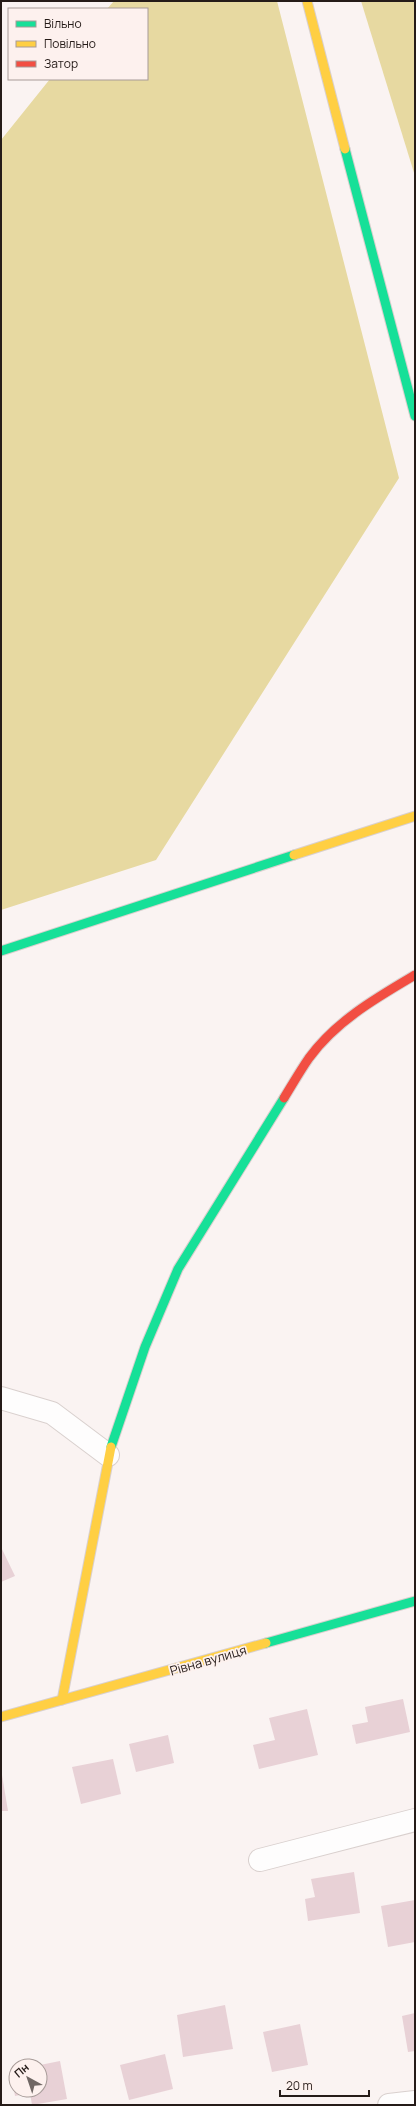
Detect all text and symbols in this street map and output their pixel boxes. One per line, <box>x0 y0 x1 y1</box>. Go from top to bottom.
legend <box>8 8 148 80</box>
text: Вільно <box>44 15 82 32</box>
text: Повільно <box>44 35 96 52</box>
text: Затор <box>44 55 78 72</box>
street label: Рівна вулиця <box>168 1640 248 1680</box>
north arrow <box>8 2058 48 2098</box>
text: Пн <box>11 2059 32 2080</box>
scale bar <box>280 2072 369 2098</box>
text: 20 m <box>286 2077 313 2094</box>

